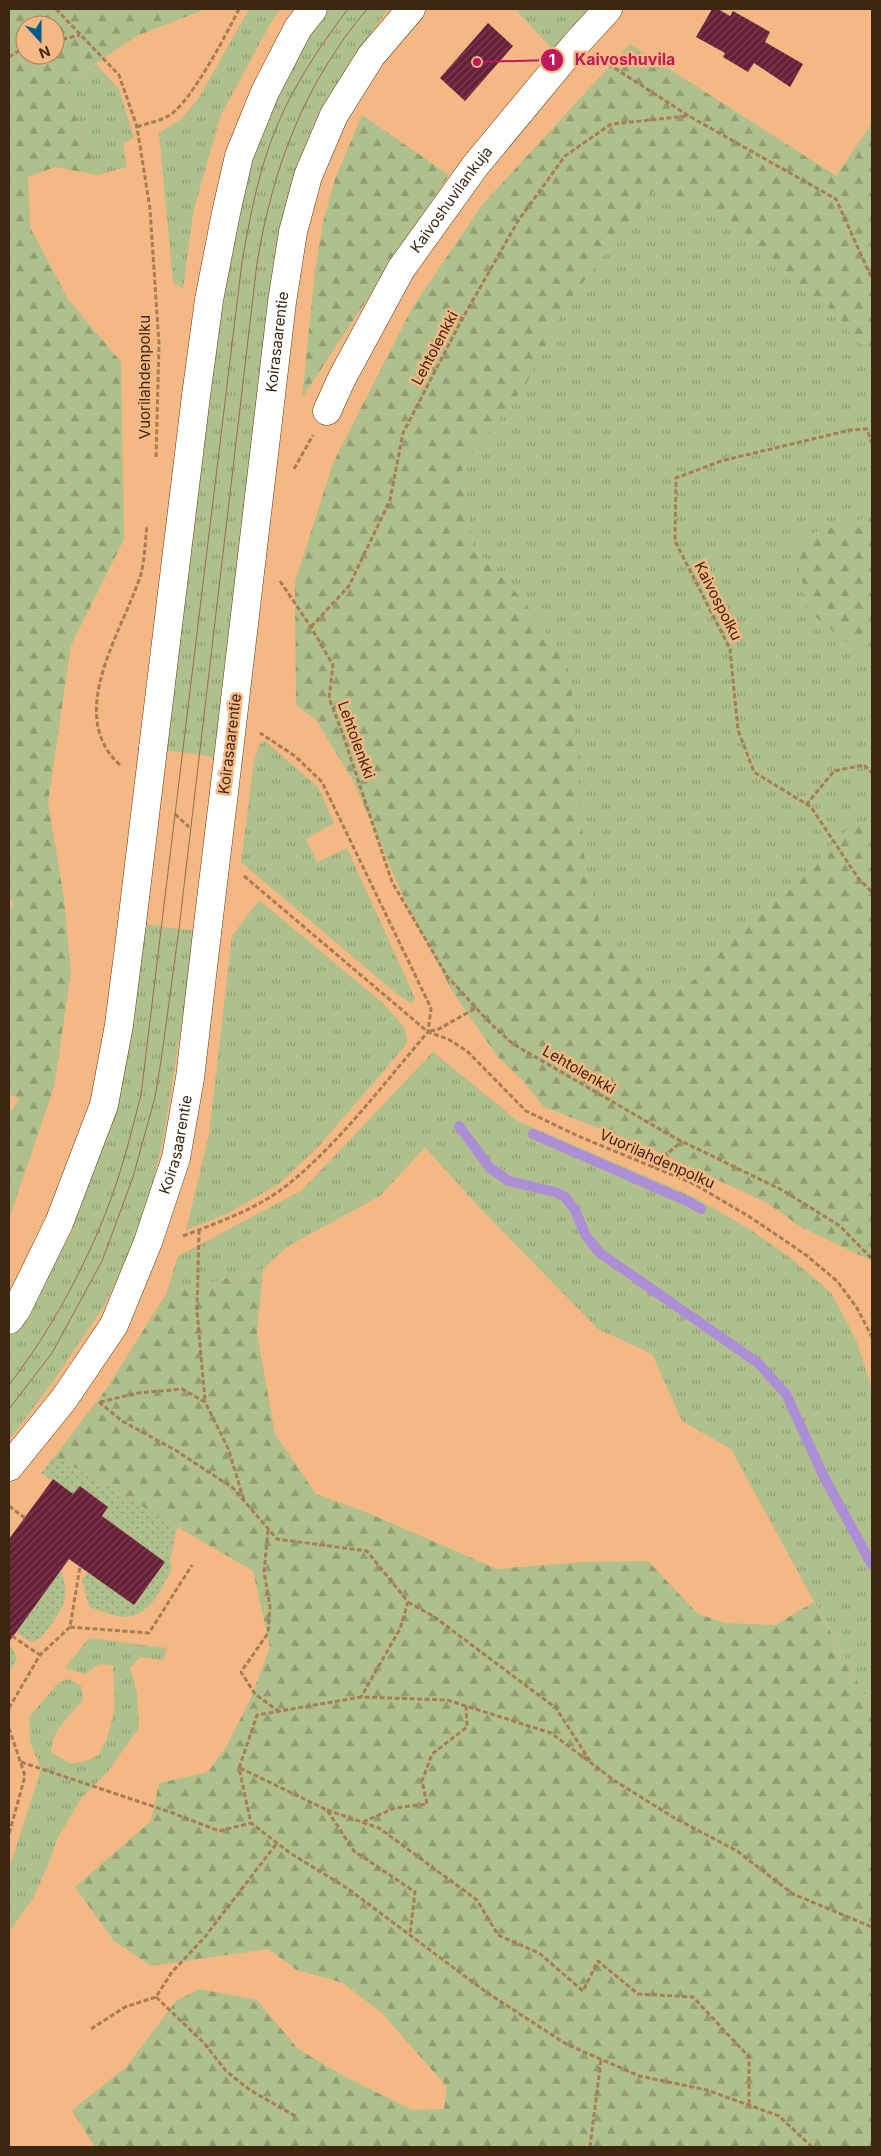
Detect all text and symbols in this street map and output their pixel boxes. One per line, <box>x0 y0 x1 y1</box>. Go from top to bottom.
north arrow <box>15 15 65 65</box>
text: N <box>37 43 53 62</box>
callout: Kaivoshuvila <box>540 44 685 75</box>
text: Kaivoshuvila <box>575 49 675 69</box>
text: 1 <box>549 50 555 69</box>
street label: Kaivoshuvilankuja <box>406 142 496 256</box>
street label: Koirasaarentie <box>261 290 293 393</box>
street label: Lehtolenkki <box>407 307 462 388</box>
street label: Vuorilahdenpolku <box>135 315 154 439</box>
street label: Kaivospolku <box>690 558 746 643</box>
street label: Koirasaarentie <box>214 693 245 795</box>
street label: Lehtolenkki <box>334 698 379 781</box>
street label: Lehtolenkki <box>539 1041 619 1098</box>
street label: Koirasaarentie <box>155 1094 196 1197</box>
street label: Vuorilahdenpolku <box>597 1125 718 1193</box>

